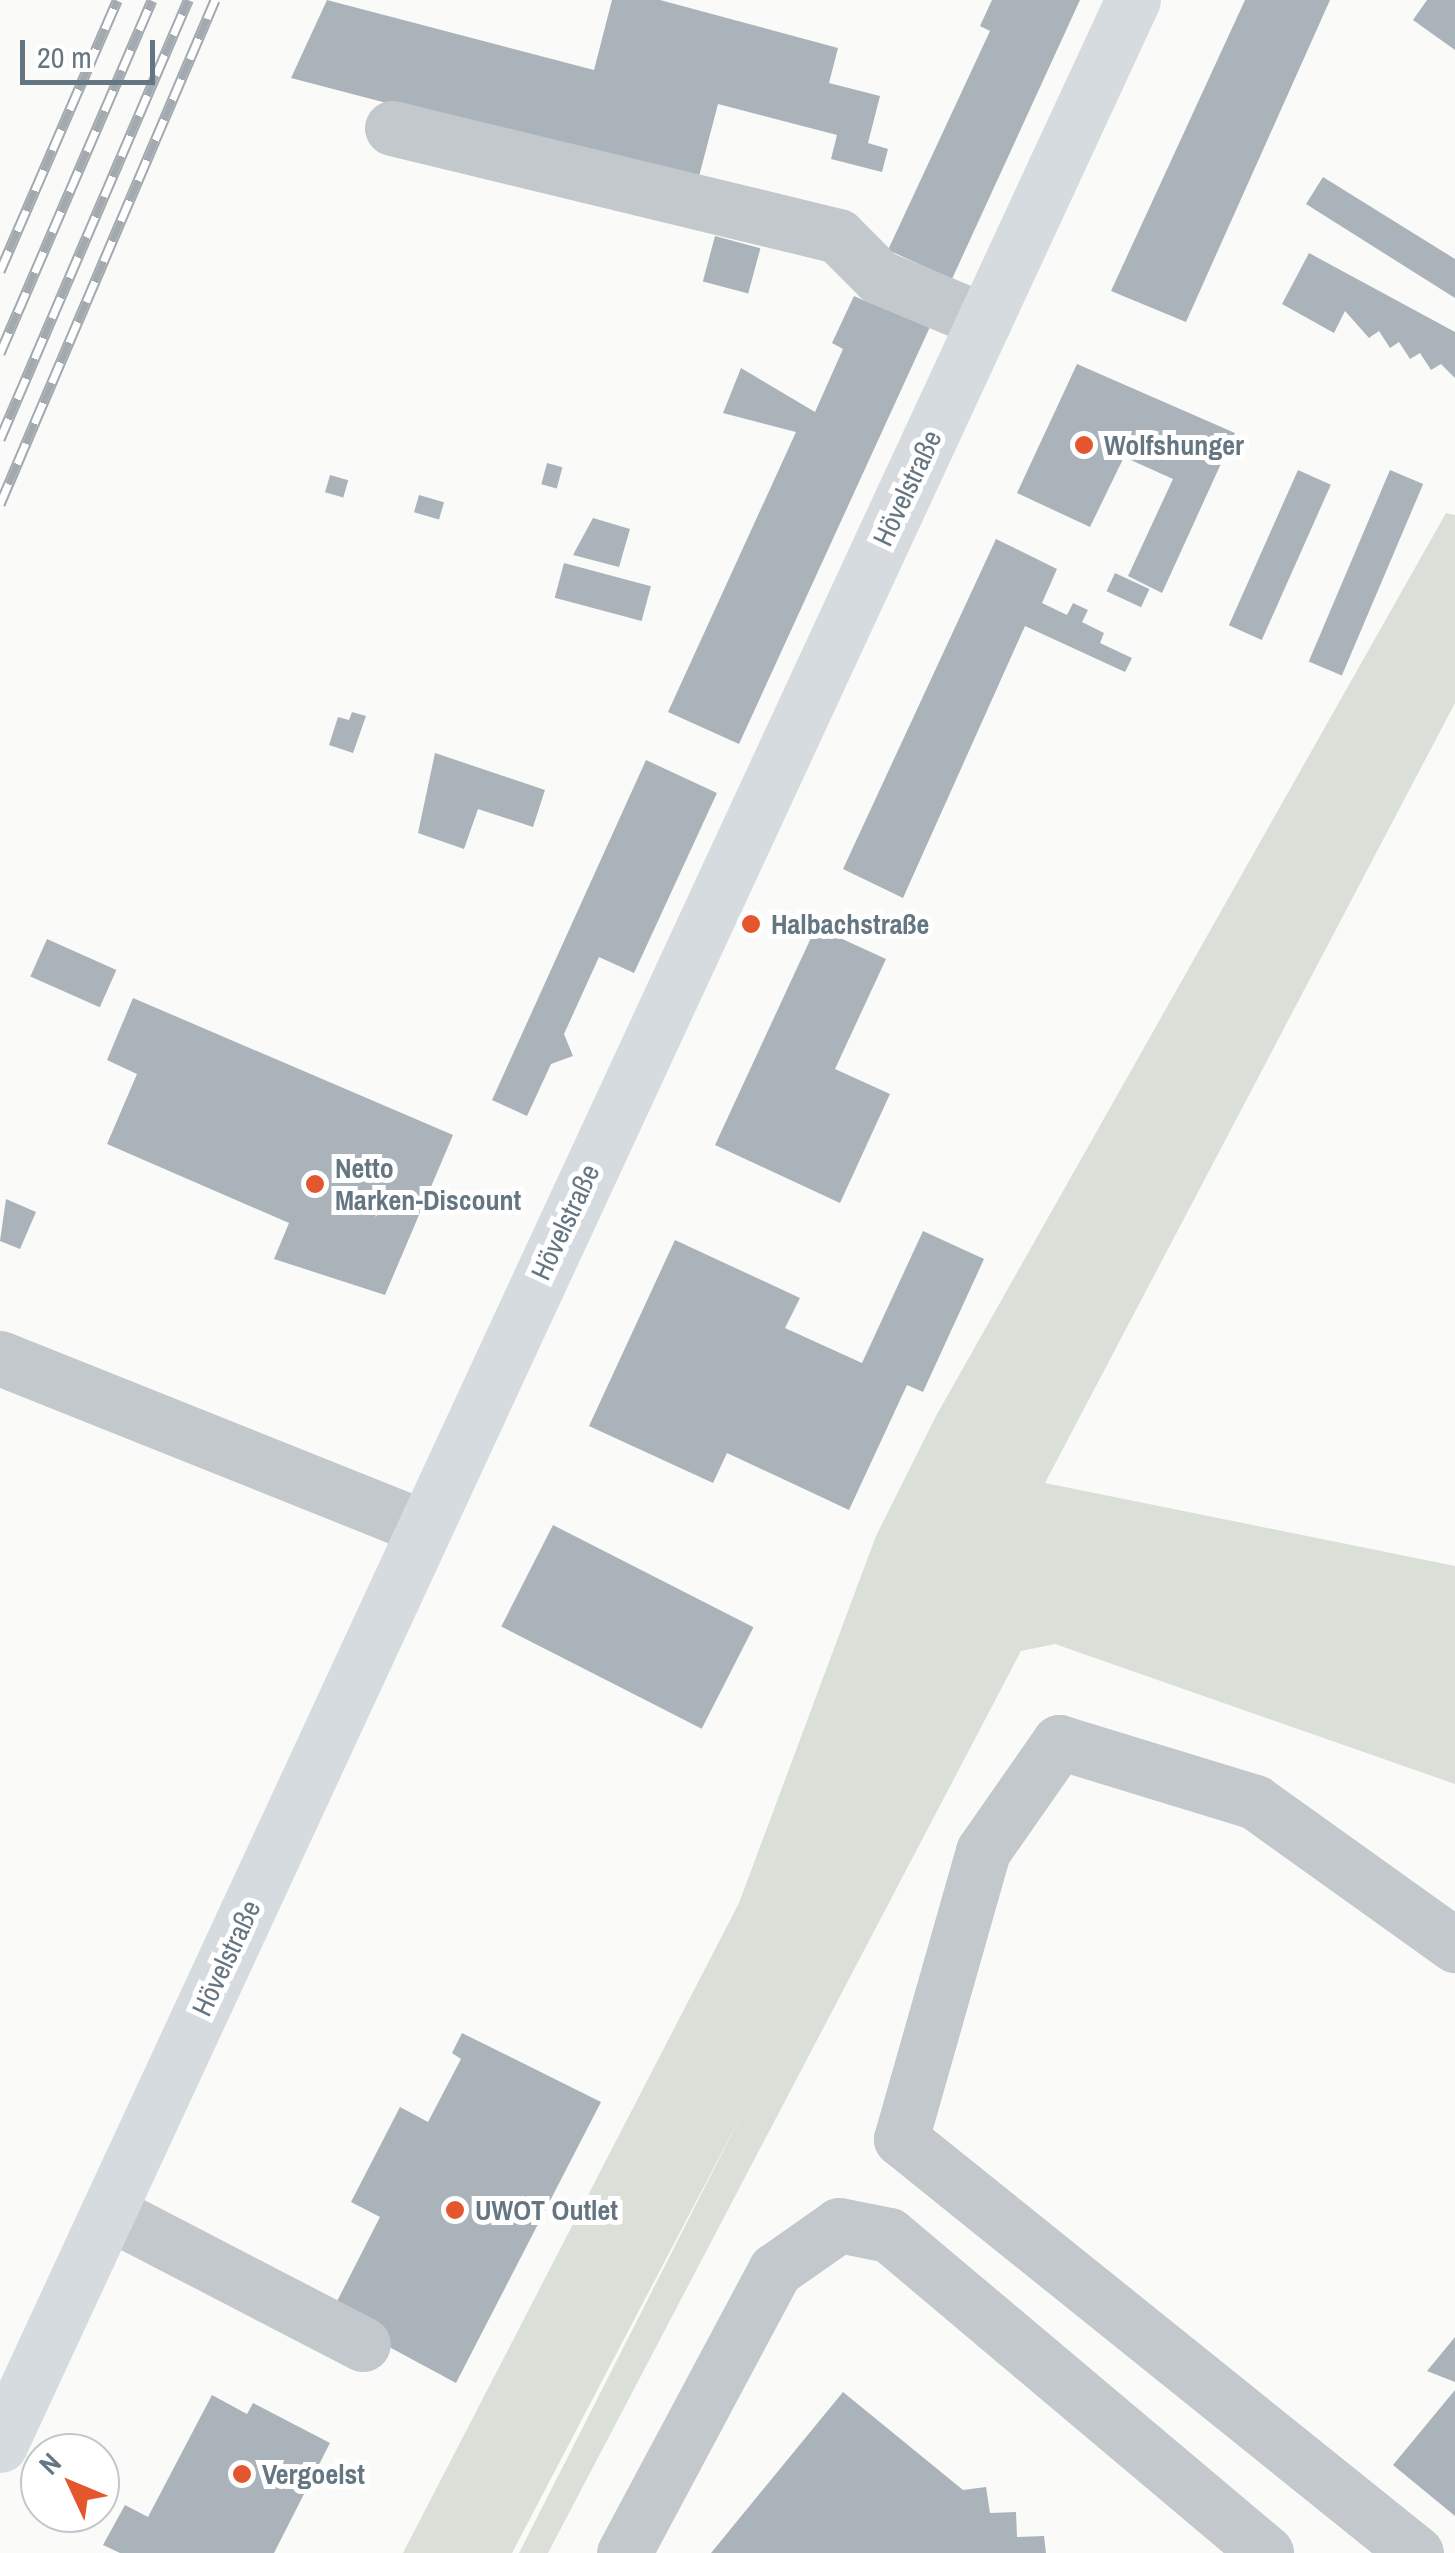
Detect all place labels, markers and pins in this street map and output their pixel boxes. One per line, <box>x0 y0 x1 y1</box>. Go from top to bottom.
place label: Wolfshunger <box>1104 428 1244 462</box>
marker: Wolfshunger <box>1073 434 1095 456</box>
place label: Halbachstraße <box>771 907 929 941</box>
marker: Halbachstraße <box>740 913 762 935</box>
place label: Netto Marken-Discount <box>335 1151 521 1217</box>
marker: Netto Marken-Discount <box>304 1173 326 1195</box>
place label: UWOT Outlet <box>475 2193 618 2227</box>
marker: UWOT Outlet <box>444 2199 466 2221</box>
place label: Vergoelst <box>262 2457 365 2491</box>
marker: Vergoelst <box>231 2463 253 2485</box>

